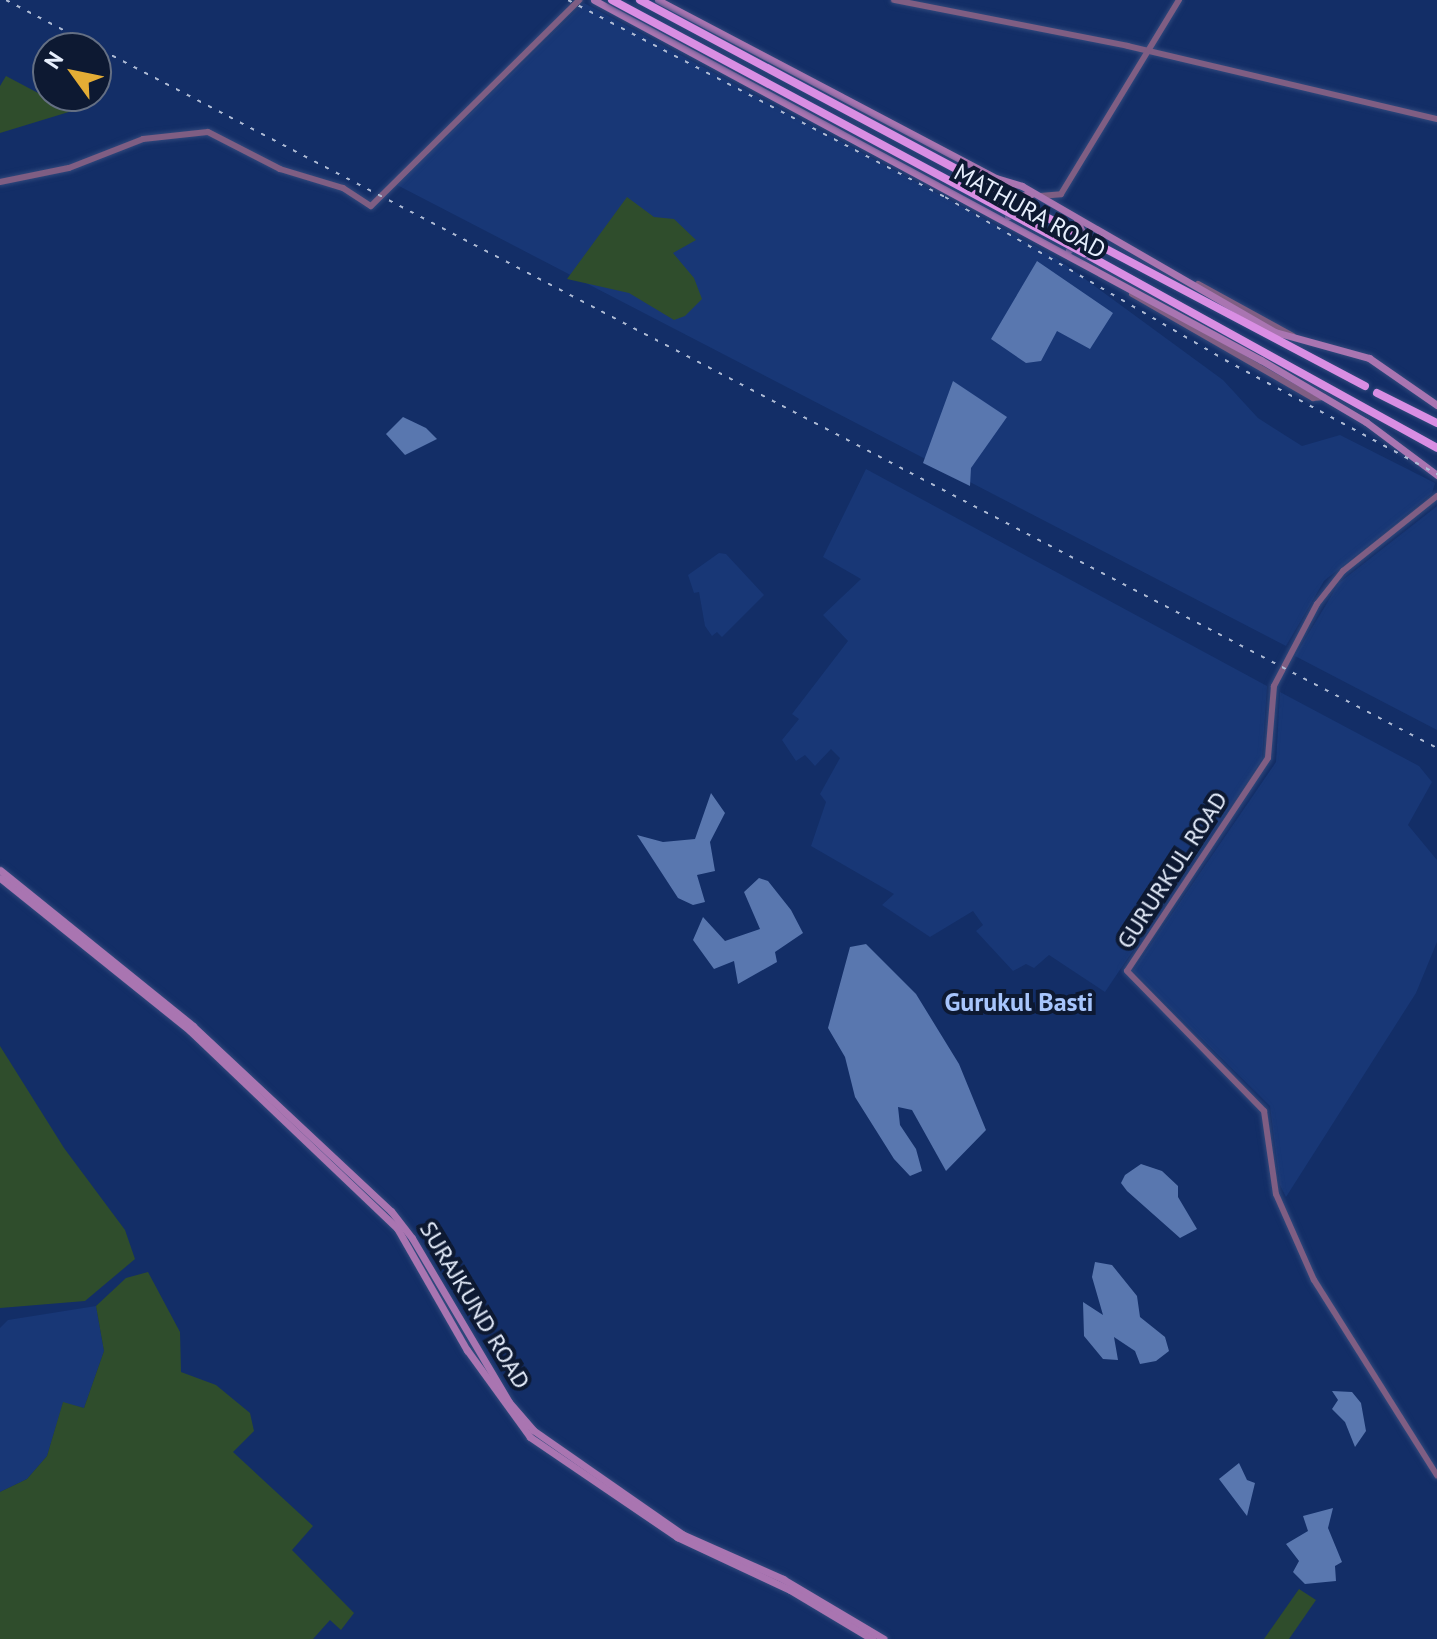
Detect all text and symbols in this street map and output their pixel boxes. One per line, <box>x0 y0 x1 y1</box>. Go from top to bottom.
north arrow <box>32 32 112 112</box>
text: N <box>38 46 69 74</box>
street label: MATHURA ROAD <box>949 157 1111 265</box>
street label: GURURKUL ROAD <box>1110 786 1234 954</box>
district label: Gurukul Basti <box>944 986 1094 1018</box>
street label: SURAJKUND ROAD <box>414 1216 536 1394</box>

